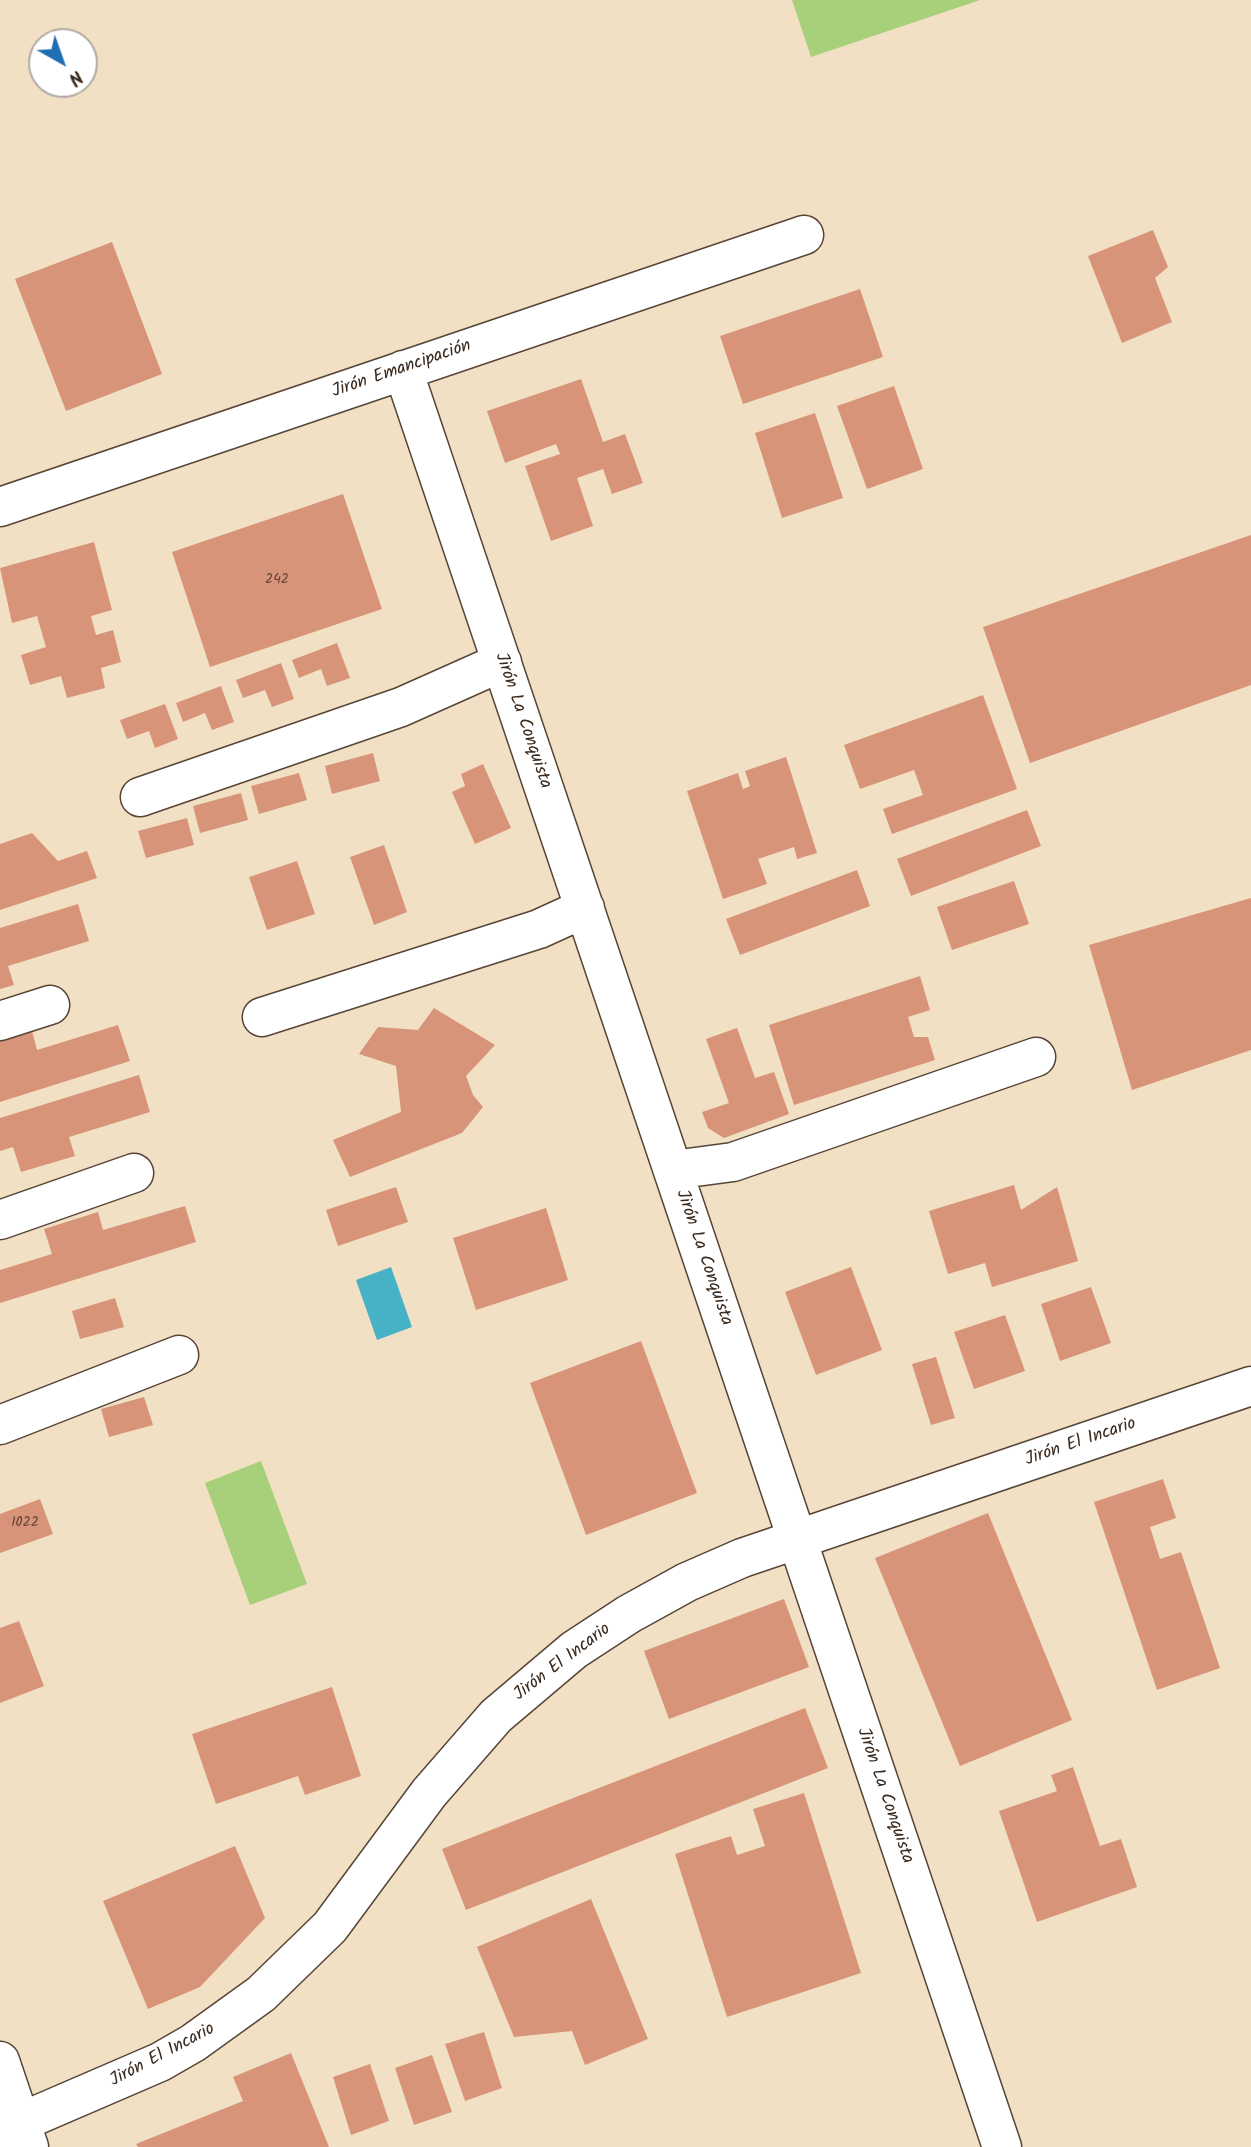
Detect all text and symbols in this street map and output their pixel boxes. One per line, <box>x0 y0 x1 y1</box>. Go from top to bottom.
north arrow <box>28 28 98 98</box>
text: N <box>61 62 89 93</box>
street label: Jirón Emancipación <box>330 336 474 404</box>
house number: 242 <box>265 573 289 589</box>
street label: Jirón La Conquista <box>489 650 555 792</box>
street label: Jirón La Conquista <box>670 1187 736 1329</box>
street label: Jirón El Incario <box>1023 1414 1139 1472</box>
house number: 1022 <box>11 1516 39 1532</box>
street label: Jirón El Incario <box>510 1620 616 1706</box>
street label: Jirón La Conquista <box>851 1725 917 1867</box>
street label: Jirón El Incario <box>107 2019 219 2093</box>

